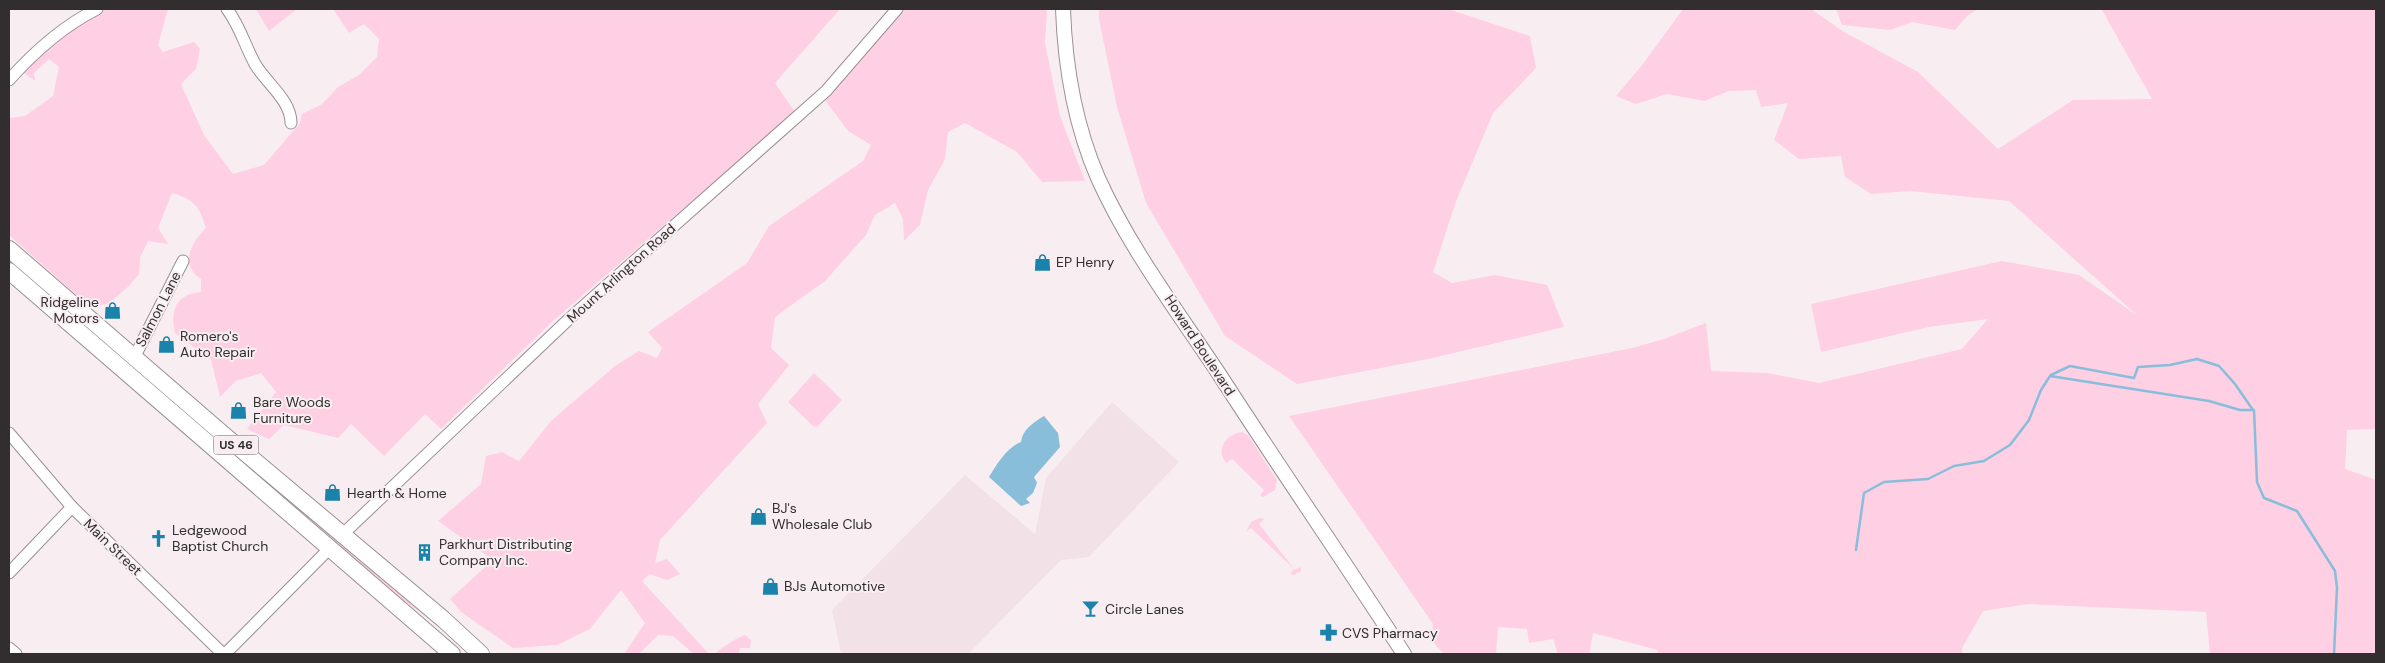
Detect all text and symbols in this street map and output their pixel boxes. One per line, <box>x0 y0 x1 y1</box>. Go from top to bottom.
street label: Mount Arlington Road <box>563 219 679 327</box>
shop icon: EP Henry <box>1032 252 1052 272</box>
place label: EP Henry <box>1056 253 1114 271</box>
street label: Salmon Lane <box>131 268 185 350</box>
street label: Howard Boulevard <box>1161 291 1239 399</box>
place label: Ridgeline Motors <box>41 293 99 327</box>
shop icon: Ridgeline Motors <box>103 300 123 320</box>
place label: Romero's Auto Repair <box>180 327 255 361</box>
shop icon: Romero's Auto Repair <box>156 334 176 354</box>
place label: Bare Woods Furniture <box>253 393 331 427</box>
shop icon: Bare Woods Furniture <box>229 400 249 420</box>
road number: US 46 <box>214 436 258 454</box>
shop icon: Hearth & Home <box>323 483 343 503</box>
place label: Hearth & Home <box>347 484 447 502</box>
place label: BJ's Wholesale Club <box>772 499 873 533</box>
shop icon: BJ's Wholesale Club <box>748 506 768 526</box>
street label: Main Street <box>80 515 146 579</box>
place label: Ledgewood Baptist Church <box>172 521 268 555</box>
church icon: Ledgewood Baptist Church <box>148 528 168 548</box>
place label: Parkhurt Distributing Company Inc. <box>439 535 573 569</box>
building icon: Parkhurt Distributing Company Inc. <box>415 542 435 562</box>
shop icon: BJs Automotive <box>760 576 780 596</box>
place label: BJs Automotive <box>784 577 885 595</box>
bar icon: Circle Lanes <box>1081 599 1101 619</box>
place label: Circle Lanes <box>1105 600 1184 618</box>
pharmacy icon: CVS Pharmacy <box>1318 623 1338 643</box>
place label: CVS Pharmacy <box>1342 624 1438 642</box>

